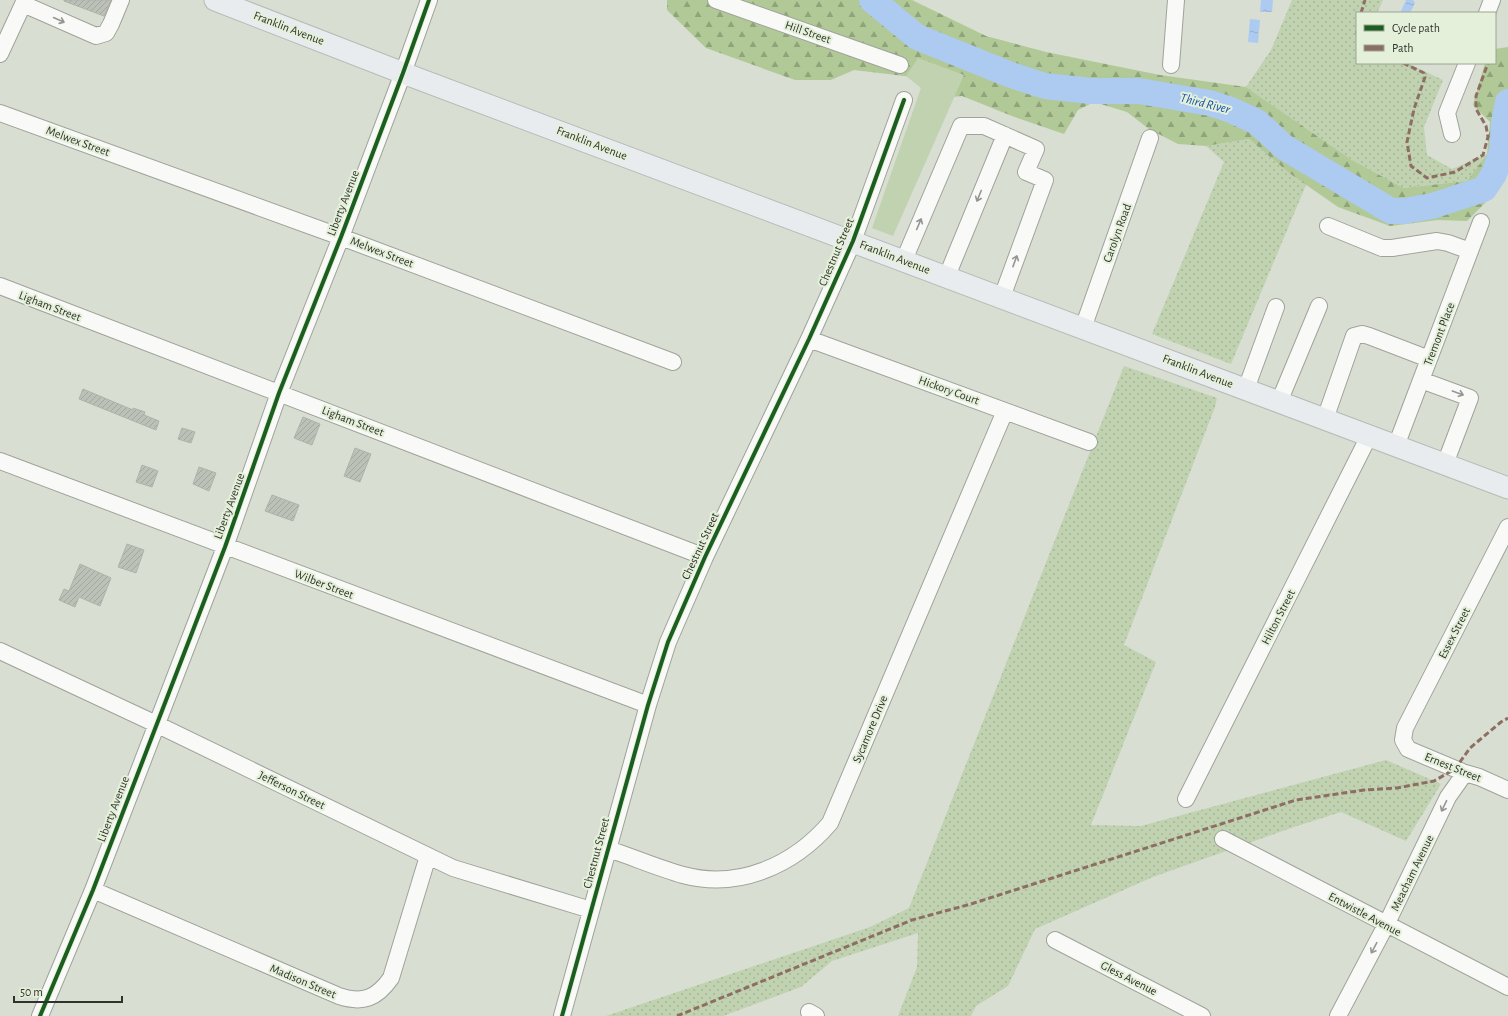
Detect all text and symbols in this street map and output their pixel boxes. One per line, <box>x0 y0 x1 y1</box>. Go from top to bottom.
street label: Franklin Avenue <box>252 9 326 47</box>
legend <box>1356 12 1496 64</box>
one-way arrow <box>52 16 64 24</box>
street label: Hill Street <box>784 19 832 45</box>
text: Cycle path <box>1392 22 1440 35</box>
text: Path <box>1392 42 1414 54</box>
water label: Third River <box>1179 92 1232 117</box>
street label: Melwex Street <box>45 124 112 158</box>
street label: Franklin Avenue <box>555 124 629 162</box>
street label: Liberty Avenue <box>325 168 362 238</box>
one-way arrow <box>975 190 983 202</box>
street label: Carolyn Road <box>1101 202 1134 264</box>
street label: Chestnut Street <box>816 216 856 288</box>
one-way arrow <box>916 219 923 231</box>
street label: Melwex Street <box>349 234 415 270</box>
street label: Franklin Avenue <box>858 238 932 276</box>
one-way arrow <box>1012 255 1020 267</box>
street label: Ligham Street <box>17 289 83 323</box>
street label: Tremont Place <box>1421 301 1457 367</box>
street label: Franklin Avenue <box>1161 352 1235 390</box>
street label: Hickory Court <box>917 374 981 407</box>
one-way arrow <box>1451 390 1463 398</box>
street label: Ligham Street <box>320 404 386 438</box>
street label: Liberty Avenue <box>211 471 247 541</box>
street label: Chestnut Street <box>679 510 721 581</box>
street label: Wilber Street <box>293 567 355 601</box>
street label: Hilton Street <box>1259 587 1297 646</box>
street label: Essex Street <box>1436 605 1472 661</box>
street label: Sycamore Drive <box>850 694 891 765</box>
street label: Ernest Street <box>1423 750 1483 784</box>
street label: Jefferson Street <box>257 769 327 811</box>
street label: Liberty Avenue <box>95 774 132 844</box>
one-way arrow <box>1440 800 1447 812</box>
street label: Chestnut Street <box>581 816 611 890</box>
street label: Meacham Avenue <box>1388 833 1436 913</box>
street label: Entwistle Avenue <box>1327 890 1403 938</box>
one-way arrow <box>1370 941 1377 953</box>
street label: Gless Avenue <box>1099 959 1159 997</box>
street label: Madison Street <box>268 962 338 1000</box>
scale bar <box>14 978 122 1004</box>
text: 50 m <box>20 986 43 998</box>

